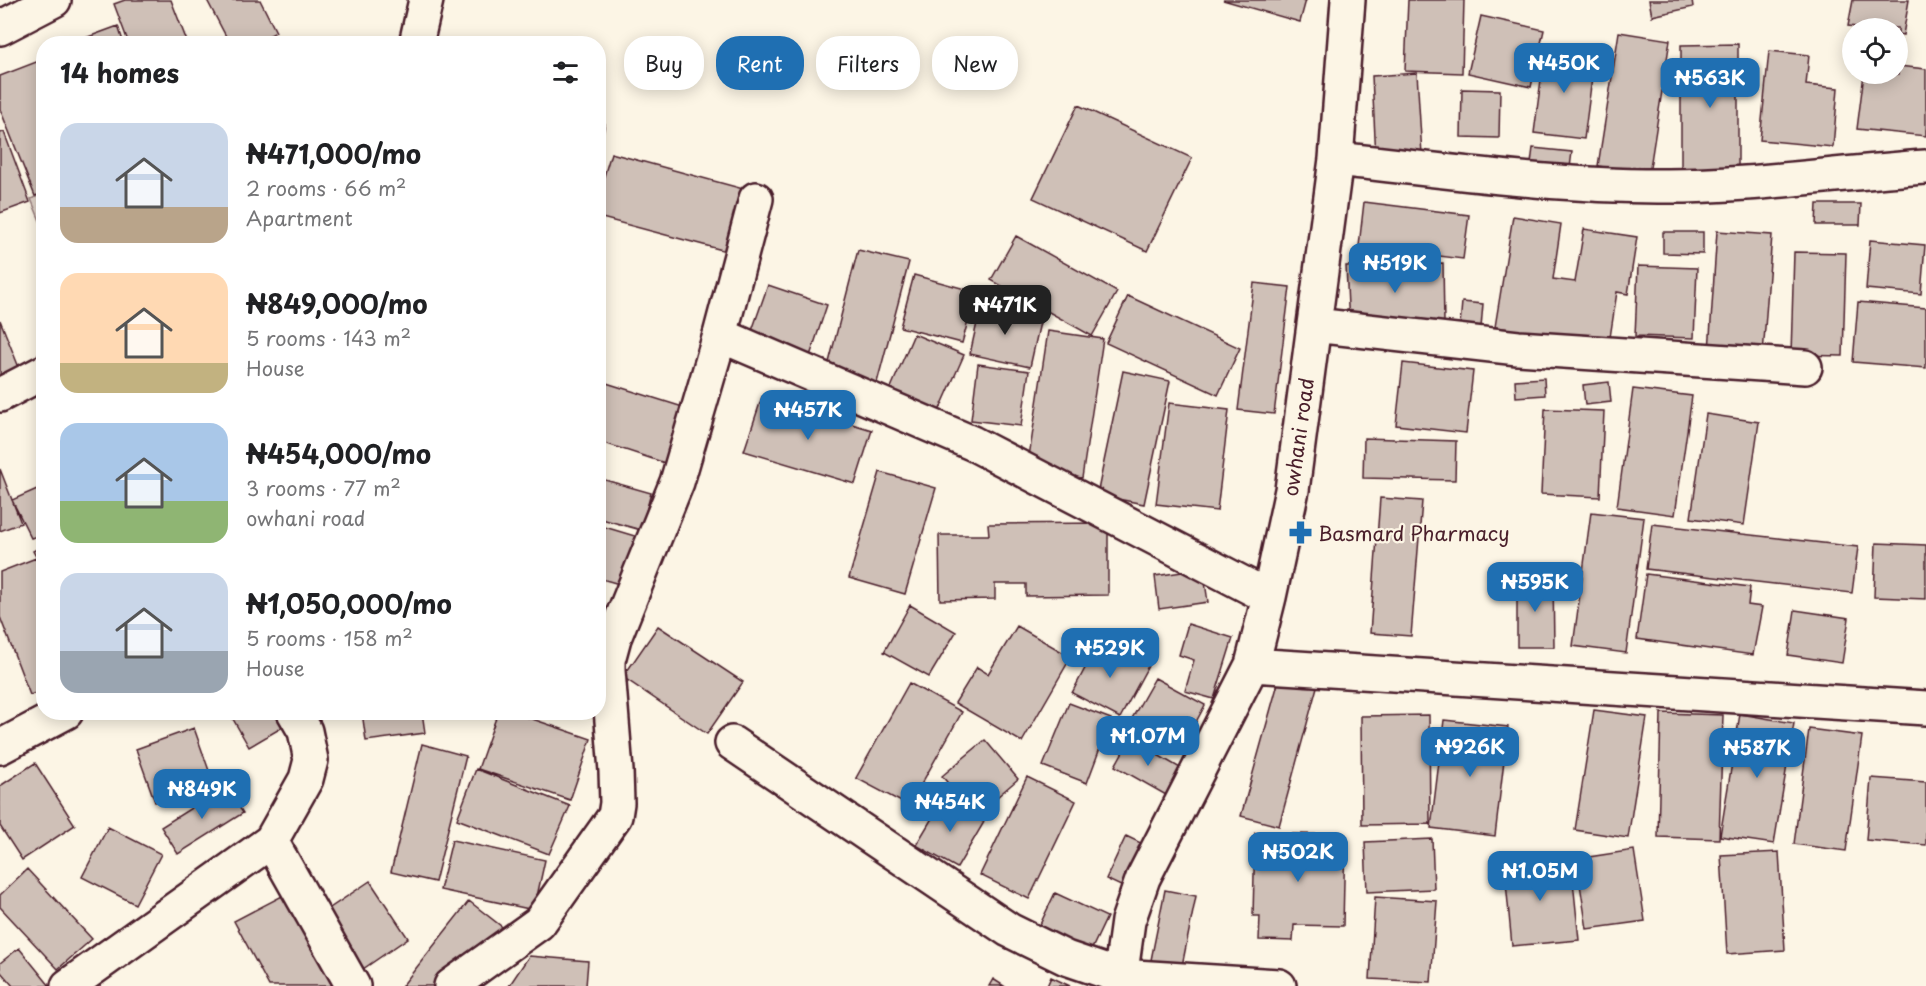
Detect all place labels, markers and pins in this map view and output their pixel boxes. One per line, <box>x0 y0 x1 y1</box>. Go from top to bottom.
pin: ₦450K <box>1522 43 1606 94</box>
pin: ₦563K <box>1668 58 1752 109</box>
pin: ₦519K <box>1353 243 1437 294</box>
pin: ₦471K <box>963 285 1047 336</box>
pin: ₦457K <box>766 390 850 441</box>
place label: Basmard Pharmacy <box>1318 518 1510 548</box>
pharmacy icon: Basmard Pharmacy <box>1287 520 1313 546</box>
pin: ₦595K <box>1493 562 1577 613</box>
pin: ₦529K <box>1068 628 1152 679</box>
pin: ₦1.07M <box>1099 716 1197 767</box>
pin: ₦926K <box>1428 727 1512 778</box>
pin: ₦587K <box>1715 728 1799 779</box>
pin: ₦849K <box>160 769 244 820</box>
pin: ₦454K <box>908 782 992 833</box>
pin: ₦502K <box>1256 832 1340 883</box>
pin: ₦1.05M <box>1491 851 1589 902</box>

